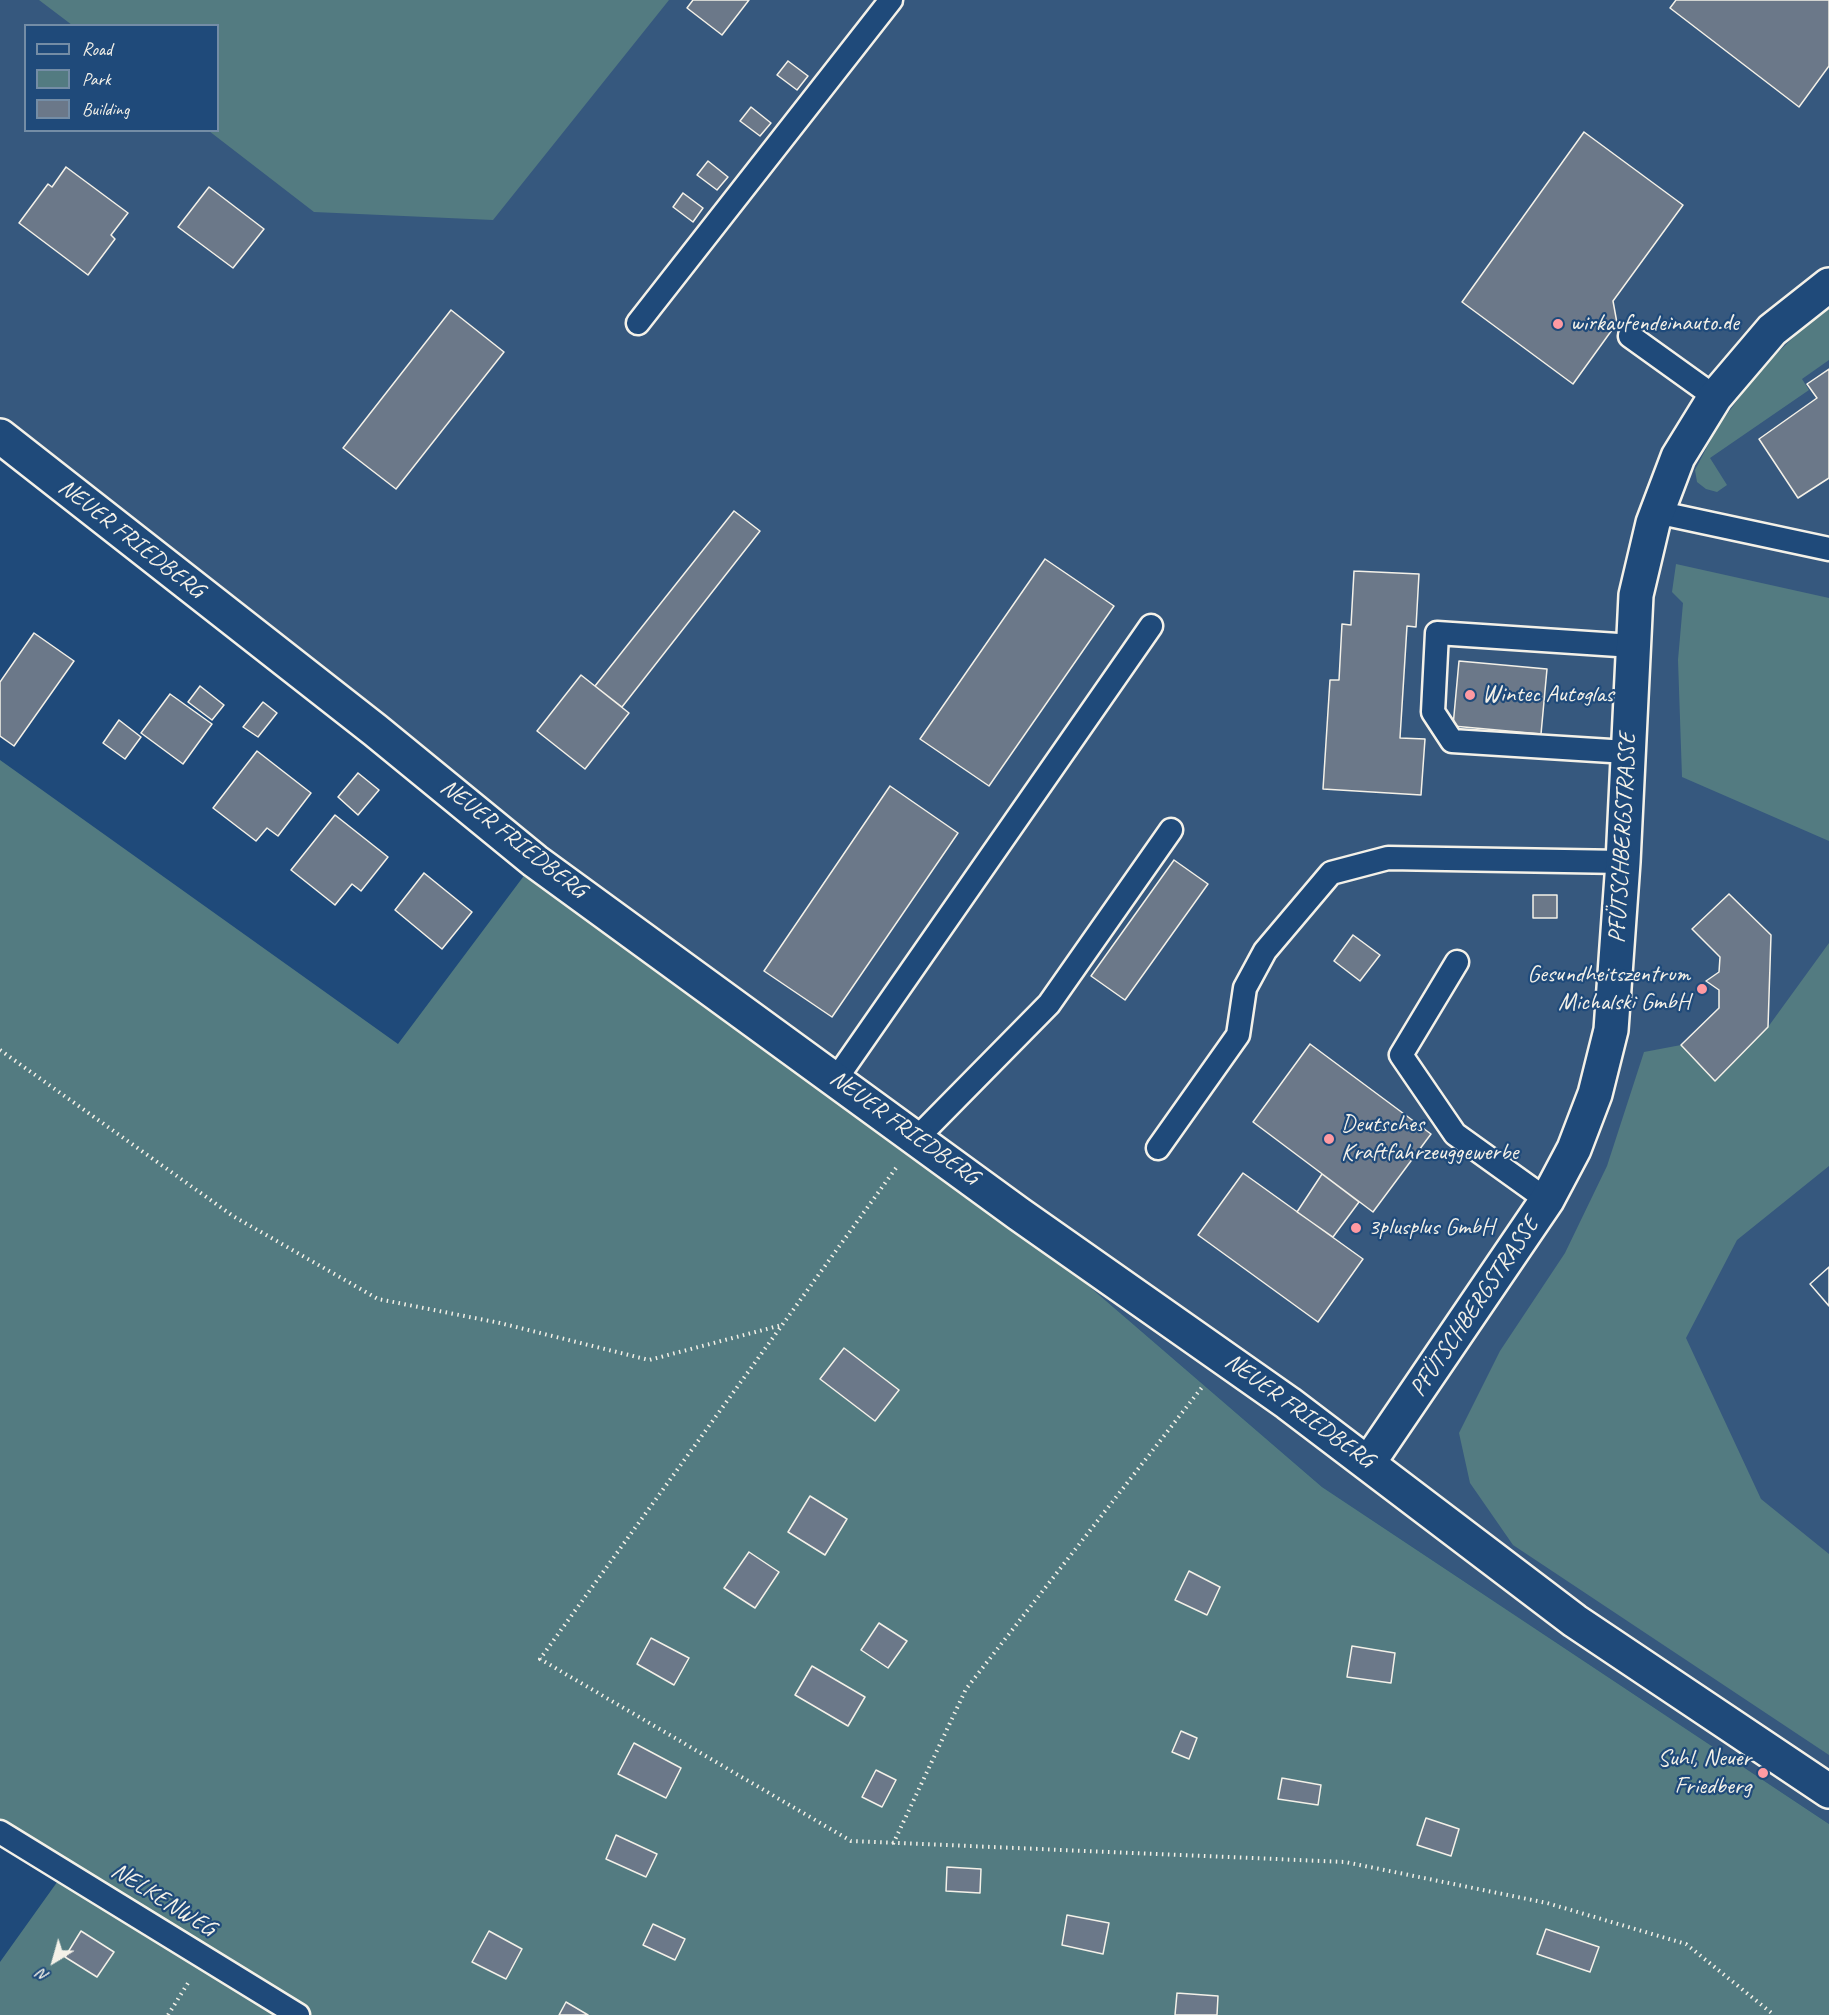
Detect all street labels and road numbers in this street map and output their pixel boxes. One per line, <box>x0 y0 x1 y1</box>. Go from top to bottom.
street label: NEUER FRIEDBERG <box>52 473 210 605</box>
street label: PFÜTSCHBERGSTRASSE <box>1603 732 1643 944</box>
street label: NEUER FRIEDBERG <box>434 773 592 905</box>
street label: NEUER FRIEDBERG <box>824 1064 984 1192</box>
street label: PFÜTSCHBERGSTRASSE <box>1404 1212 1546 1402</box>
street label: NEUER FRIEDBERG <box>1219 1347 1379 1475</box>
street label: NELKENWEG <box>106 1857 220 1943</box>

